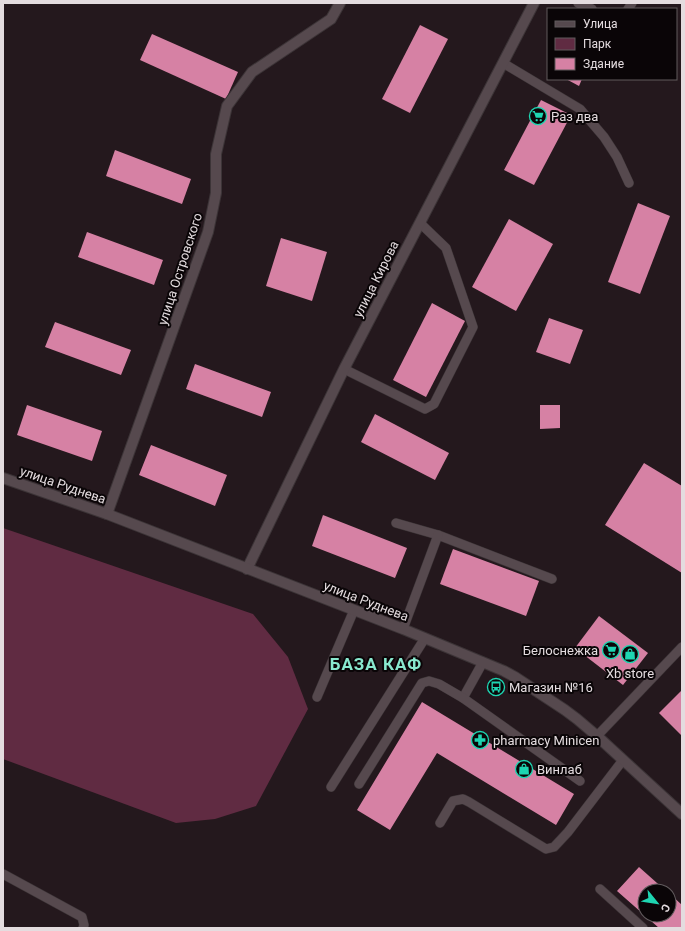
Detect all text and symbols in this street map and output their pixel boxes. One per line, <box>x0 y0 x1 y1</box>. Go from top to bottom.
legend <box>547 8 677 80</box>
text: Улица <box>583 17 618 31</box>
text: Парк <box>583 37 612 51</box>
text: Здание <box>583 57 624 71</box>
supermarket icon: Раз два <box>528 106 548 126</box>
place label: Раз два <box>551 109 598 124</box>
street label: улица Островского <box>155 211 205 327</box>
street label: улица Кирова <box>350 238 402 320</box>
street label: улица Руднева <box>18 463 108 507</box>
street label: улица Руднева <box>321 578 411 624</box>
supermarket icon: Белоснежка <box>601 640 621 660</box>
place label: Белоснежка <box>523 643 598 658</box>
shop icon: Xb store <box>620 644 640 664</box>
district label: БАЗА КАФ <box>330 654 422 674</box>
place label: Xb store <box>606 666 654 681</box>
bus stop icon: Магазин №16 <box>486 677 506 697</box>
place label: Магазин №16 <box>509 680 593 695</box>
pharmacy icon: pharmacy Minicen <box>470 730 490 750</box>
place label: pharmacy Minicen <box>493 733 599 748</box>
shop icon: Винлаб <box>514 759 534 779</box>
place label: Винлаб <box>537 762 582 777</box>
north arrow <box>637 883 677 923</box>
text: С <box>658 901 673 914</box>

